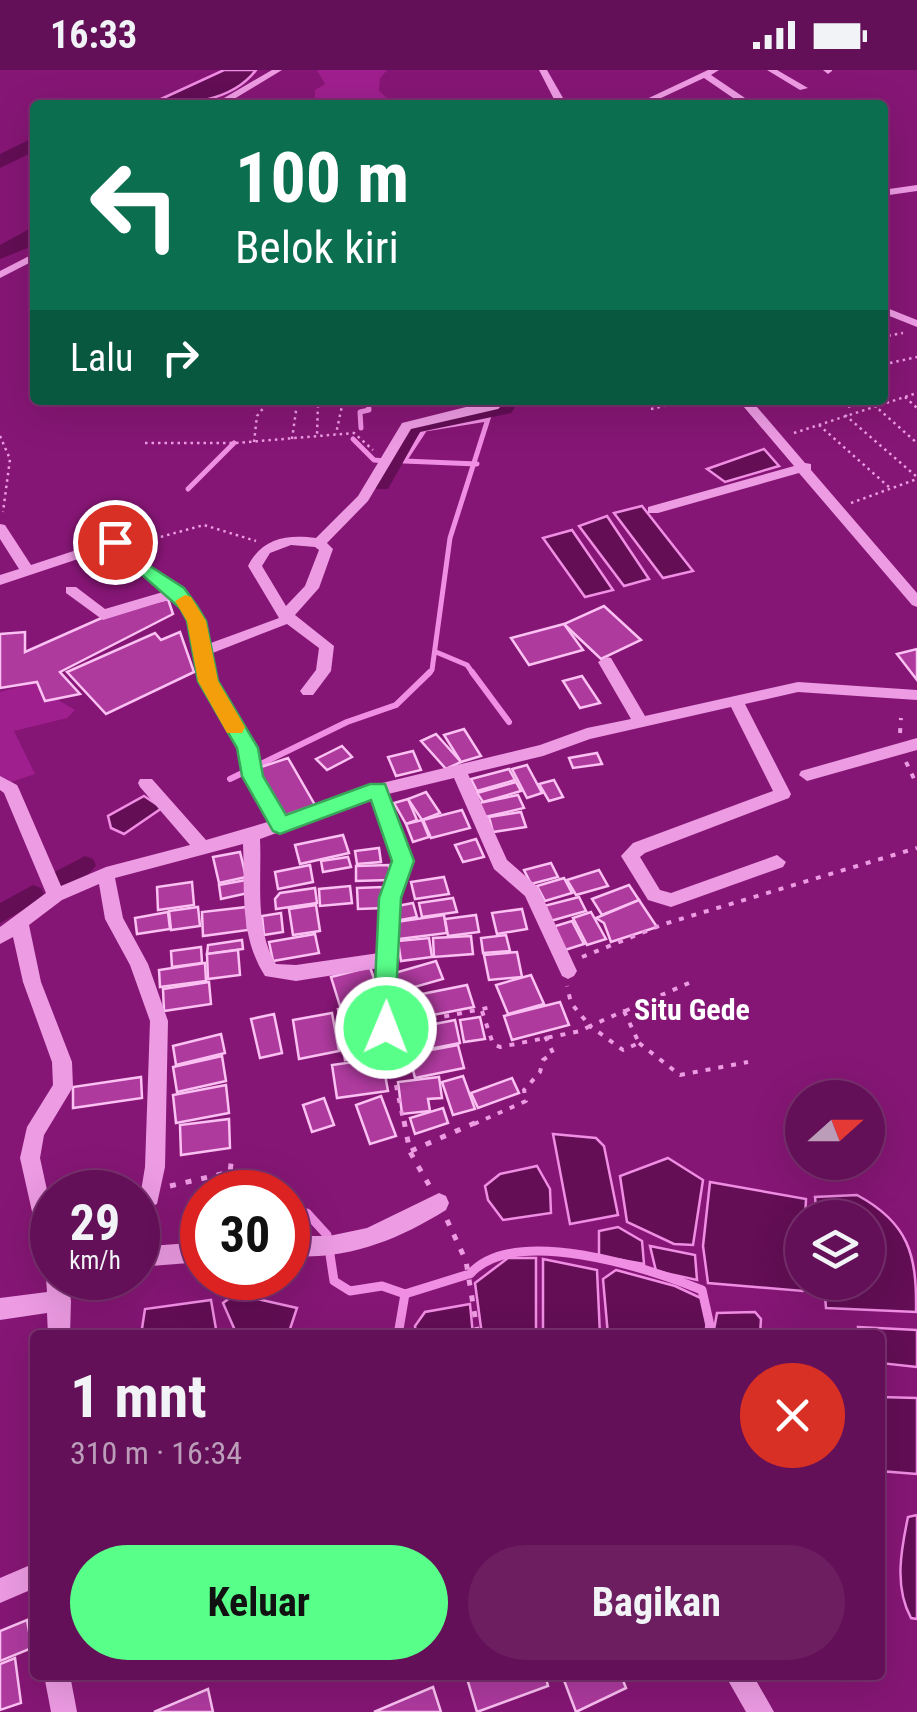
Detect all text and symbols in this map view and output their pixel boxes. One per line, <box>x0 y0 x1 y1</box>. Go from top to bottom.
text: 16:33 <box>50 13 137 57</box>
text: 100 m <box>235 137 409 219</box>
icon: left <box>70 140 200 270</box>
text: Belok kiri <box>235 221 399 274</box>
icon: right <box>153 330 208 385</box>
text: Lalu <box>70 336 133 380</box>
pin <box>73 500 158 585</box>
icon: arrive <box>88 515 143 570</box>
position arrow <box>334 976 438 1080</box>
district label: Situ Gede <box>634 992 750 1027</box>
north arrow <box>785 1080 885 1180</box>
map controls <box>785 1080 885 1300</box>
speed limit sign: 30 <box>180 1170 310 1300</box>
text: 29 <box>70 1194 120 1252</box>
button: layers <box>785 1200 885 1300</box>
text: km/h <box>69 1246 121 1275</box>
text: 1 mnt <box>70 1361 207 1432</box>
button: close <box>740 1363 845 1468</box>
text: 310 m · 16:34 <box>70 1434 242 1472</box>
button: Keluar <box>70 1545 448 1660</box>
button: Bagikan <box>468 1545 845 1660</box>

